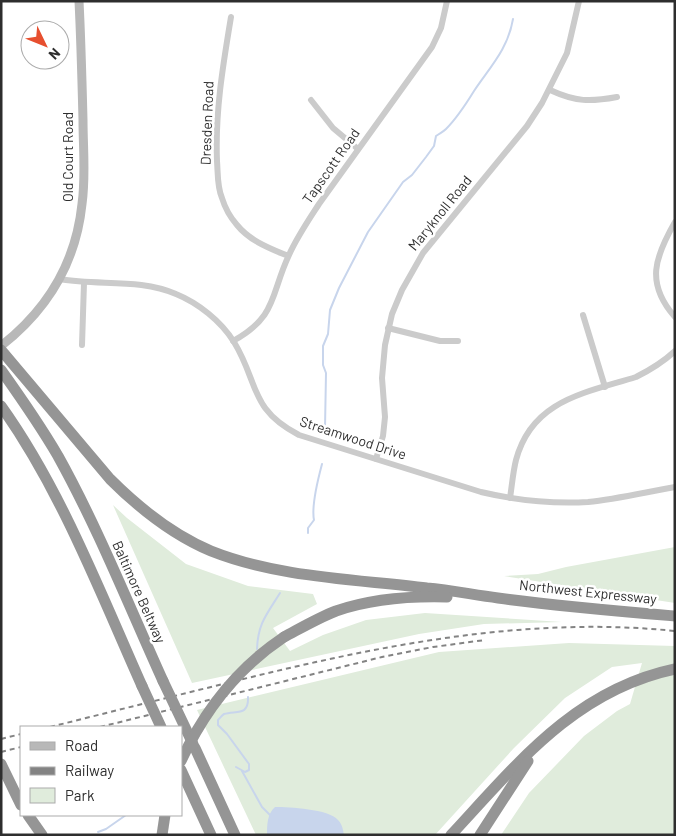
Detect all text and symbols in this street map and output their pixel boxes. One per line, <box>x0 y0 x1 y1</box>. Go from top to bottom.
north arrow <box>20 20 70 70</box>
text: N <box>45 45 64 63</box>
street label: Dresden Road <box>197 81 216 165</box>
street label: Old Court Road <box>59 112 76 202</box>
street label: Tapscott Road <box>298 125 363 207</box>
street label: Maryknoll Road <box>404 172 475 254</box>
street label: Streamwood Drive <box>298 412 409 463</box>
street label: Baltimore Beltway <box>109 538 170 646</box>
street label: Northwest Expressway <box>518 576 658 607</box>
legend <box>20 726 182 816</box>
text: Road <box>65 736 98 754</box>
text: Railway <box>65 761 114 779</box>
text: Park <box>65 786 95 804</box>

